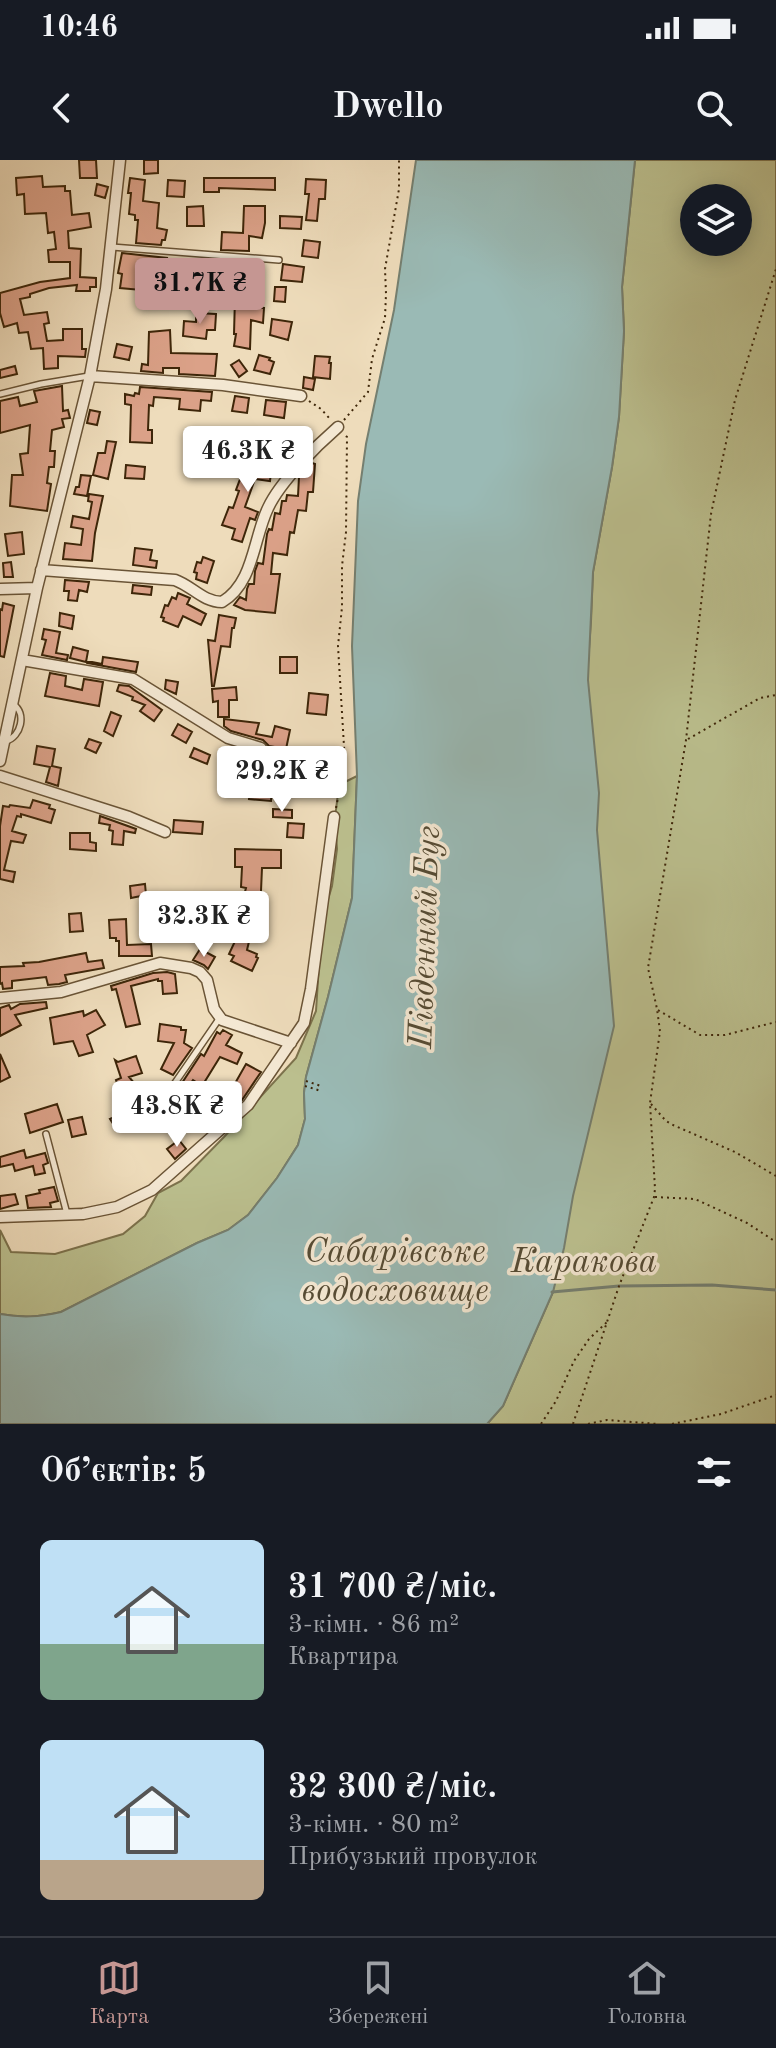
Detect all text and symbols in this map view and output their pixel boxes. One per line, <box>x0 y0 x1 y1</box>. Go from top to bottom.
text: 10:46 <box>40 13 118 43</box>
icon: back <box>40 86 84 130</box>
icon: search <box>692 86 736 130</box>
text: Dwello <box>332 90 444 126</box>
map controls <box>680 184 752 256</box>
button: layers <box>680 184 752 256</box>
pin: 31.7K ₴ <box>126 258 274 326</box>
text: 31.7K ₴ <box>153 271 247 297</box>
pin: 46.3K ₴ <box>174 426 322 494</box>
text: 46.3K ₴ <box>201 439 295 465</box>
pin: 29.2K ₴ <box>208 746 356 814</box>
text: 29.2K ₴ <box>235 759 329 785</box>
water label: Південний Буг <box>405 825 447 1050</box>
pin: 32.3K ₴ <box>130 891 278 959</box>
text: 32.3K ₴ <box>157 904 251 930</box>
pin: 43.8K ₴ <box>103 1081 251 1149</box>
text: 43.8K ₴ <box>130 1094 224 1120</box>
water label: Сабарівське водосховище <box>301 1236 489 1309</box>
water label: Каракова <box>510 1246 657 1280</box>
icon: filters <box>692 1450 736 1494</box>
text: Об’єктів: 5 <box>40 1455 207 1489</box>
text: 31 700 ₴/міс. <box>288 1571 497 1605</box>
icon: home <box>104 1572 200 1668</box>
text: 3-кімн. · 86 m² <box>288 1612 459 1638</box>
text: Квартира <box>288 1644 398 1670</box>
text: 32 300 ₴/міс. <box>288 1771 497 1805</box>
icon: home <box>104 1772 200 1868</box>
text: 3-кімн. · 80 m² <box>288 1812 459 1838</box>
text: Прибузький провулок <box>288 1844 537 1870</box>
tab: Карта <box>90 1956 149 2031</box>
tab: Збережені <box>328 1956 428 2031</box>
tab: Головна <box>607 1956 686 2031</box>

